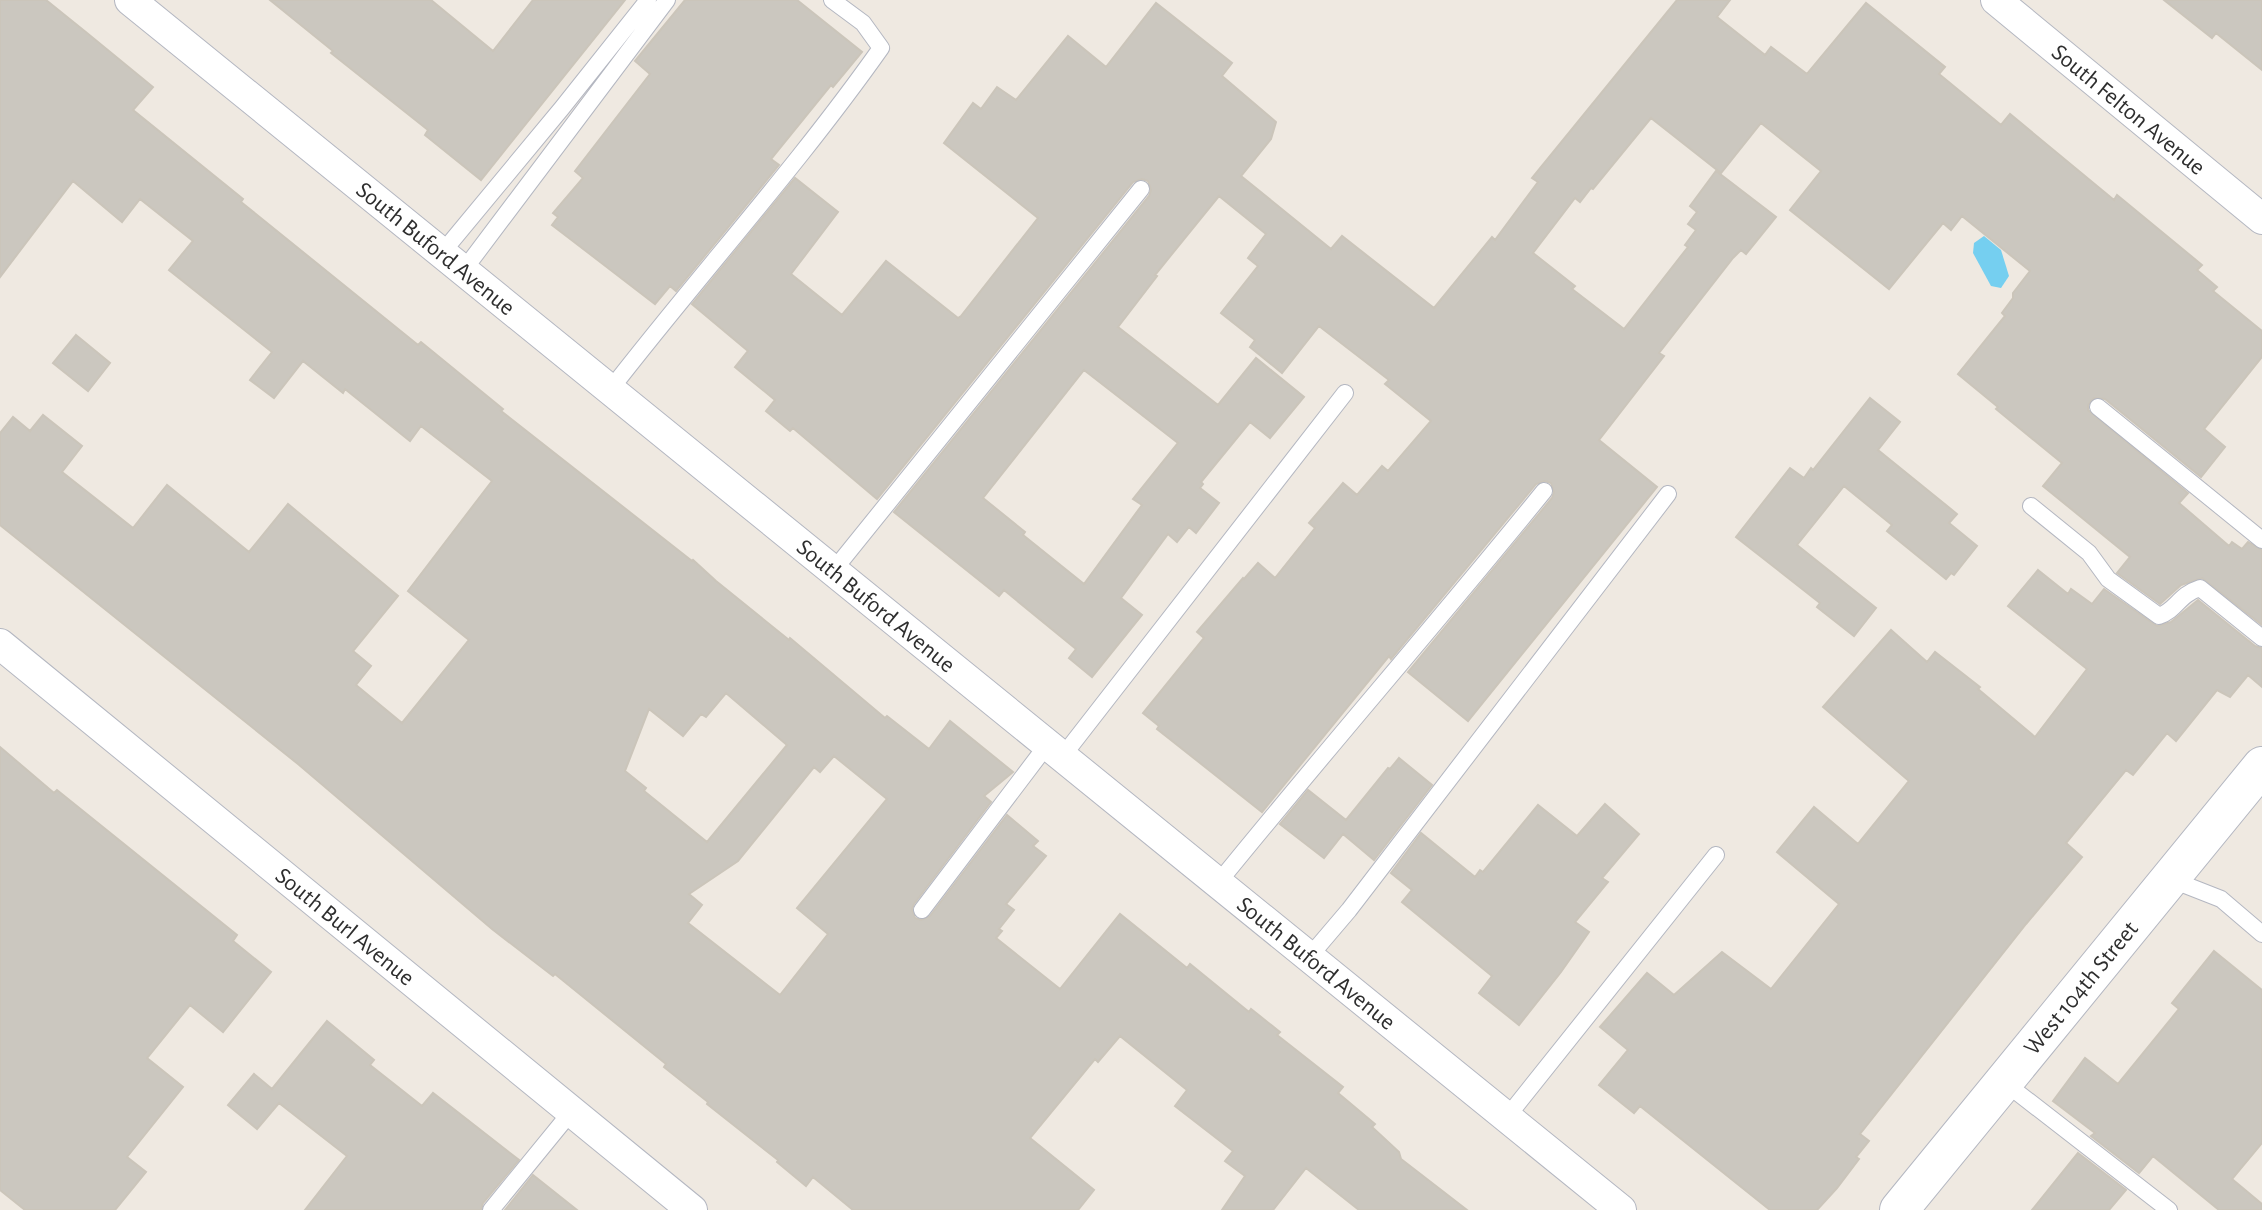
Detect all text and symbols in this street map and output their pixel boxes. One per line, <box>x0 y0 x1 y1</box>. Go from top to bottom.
street label: South Felton Avenue <box>2047 40 2209 180</box>
street label: South Buford Avenue <box>351 178 519 320</box>
street label: South Buford Avenue <box>792 535 959 678</box>
street label: South Burl Avenue <box>271 864 419 991</box>
street label: South Buford Avenue <box>1232 892 1400 1035</box>
street label: West 104th Street <box>2020 917 2143 1060</box>

